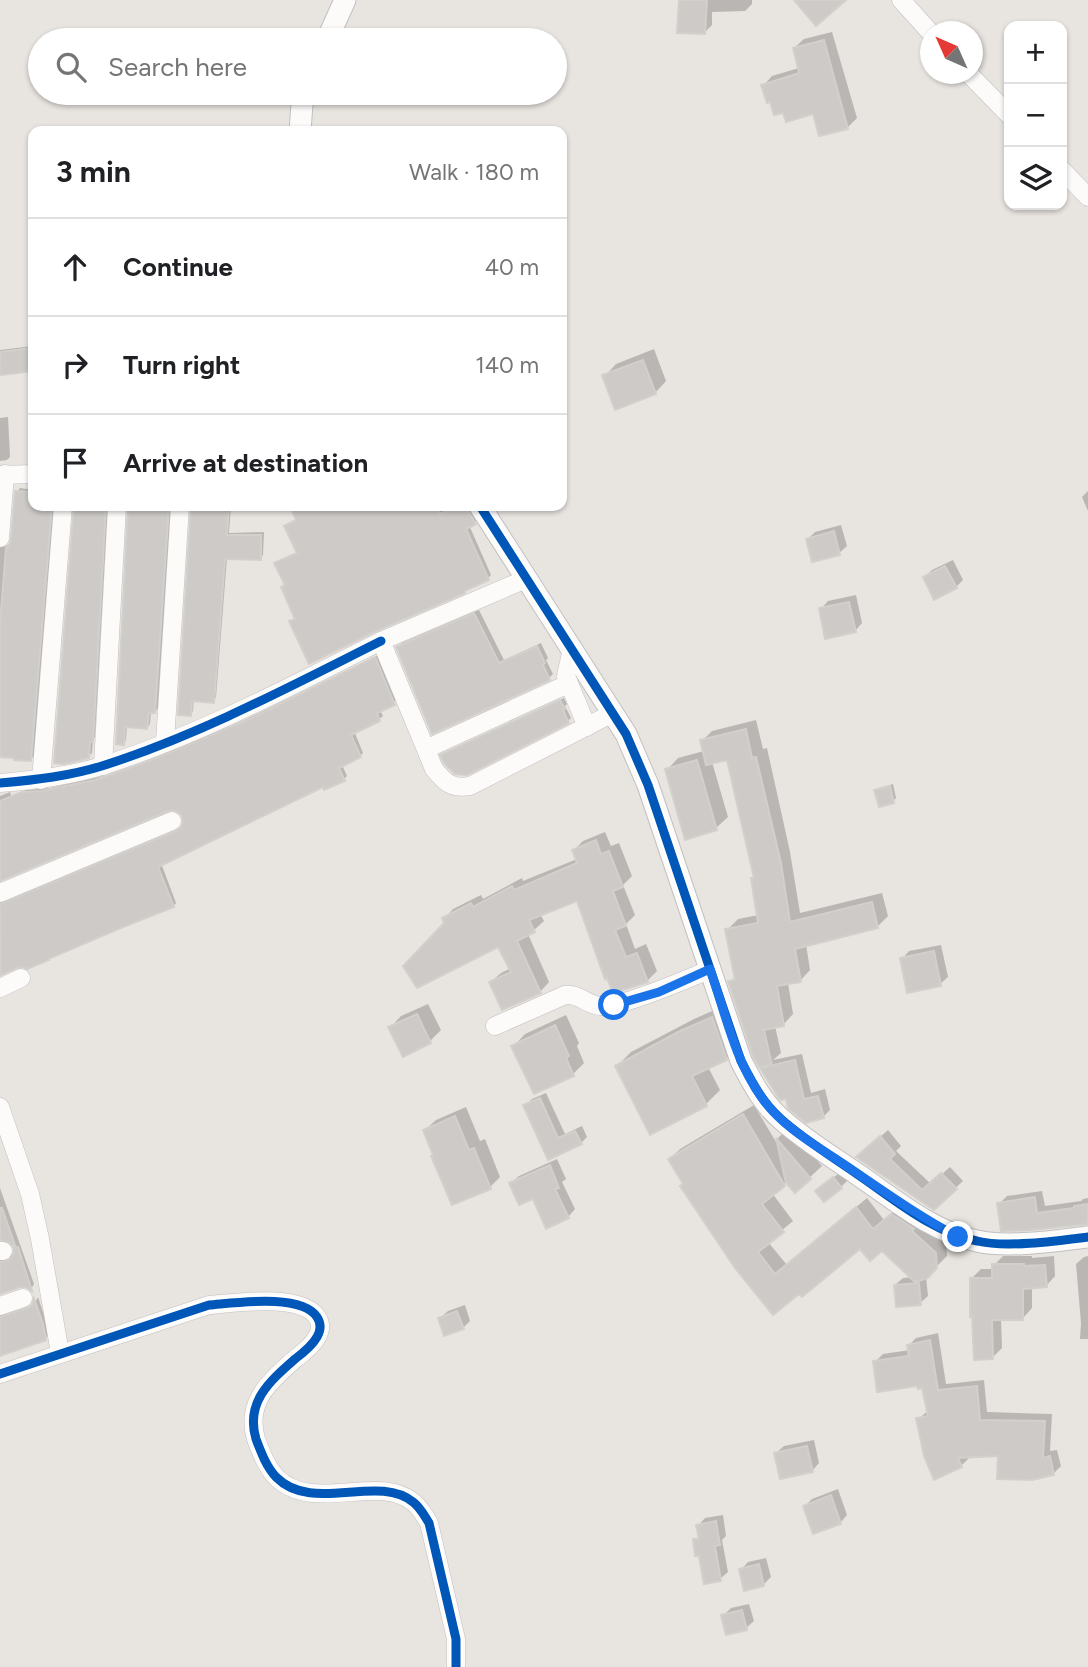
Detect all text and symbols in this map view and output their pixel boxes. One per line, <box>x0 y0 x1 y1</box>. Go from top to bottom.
north arrow <box>920 21 983 84</box>
map controls <box>1004 21 1067 210</box>
button: + <box>1004 21 1067 84</box>
search box <box>28 28 567 105</box>
icon: search <box>52 48 90 86</box>
text: Search here <box>108 51 247 83</box>
button: − <box>1004 84 1067 147</box>
button: layers <box>1004 147 1067 210</box>
text: 3 min <box>56 153 131 190</box>
text: Walk · 180 m <box>409 158 539 186</box>
icon: ahead <box>56 248 94 286</box>
text: Continue <box>123 251 233 283</box>
text: 40 m <box>485 253 539 281</box>
icon: right <box>56 346 94 384</box>
text: Turn right <box>123 349 240 381</box>
text: 140 m <box>475 351 539 379</box>
icon: arrive <box>56 444 94 482</box>
text: Arrive at destination <box>123 447 368 479</box>
route start <box>598 989 629 1020</box>
route end <box>942 1221 973 1252</box>

